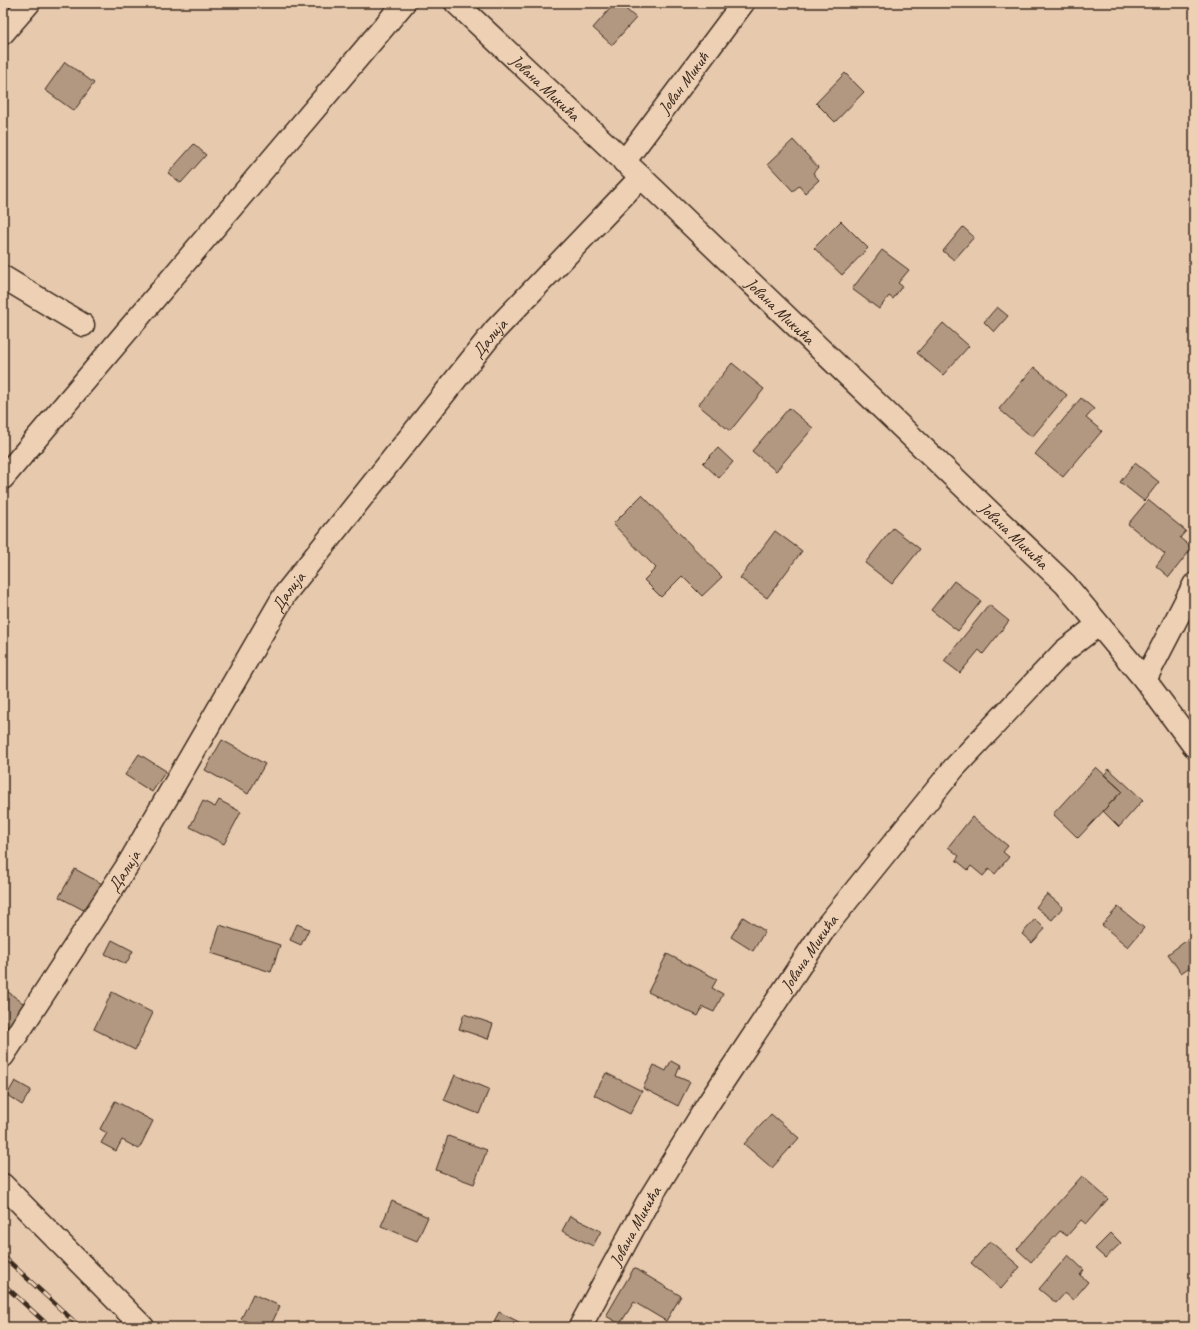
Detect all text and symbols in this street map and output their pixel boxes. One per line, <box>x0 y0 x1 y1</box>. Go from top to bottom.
street label: Јован Микић <box>653 47 714 119</box>
street label: Јована Микића <box>505 49 586 126</box>
street label: Јована Микића <box>740 272 820 350</box>
street label: Далија <box>467 313 513 362</box>
street label: Јована Микића <box>974 497 1054 574</box>
street label: Далија <box>267 566 311 616</box>
street label: Далија <box>103 845 146 896</box>
street label: Јована Микића <box>775 909 844 996</box>
street label: Јована Микића <box>605 1181 667 1271</box>

